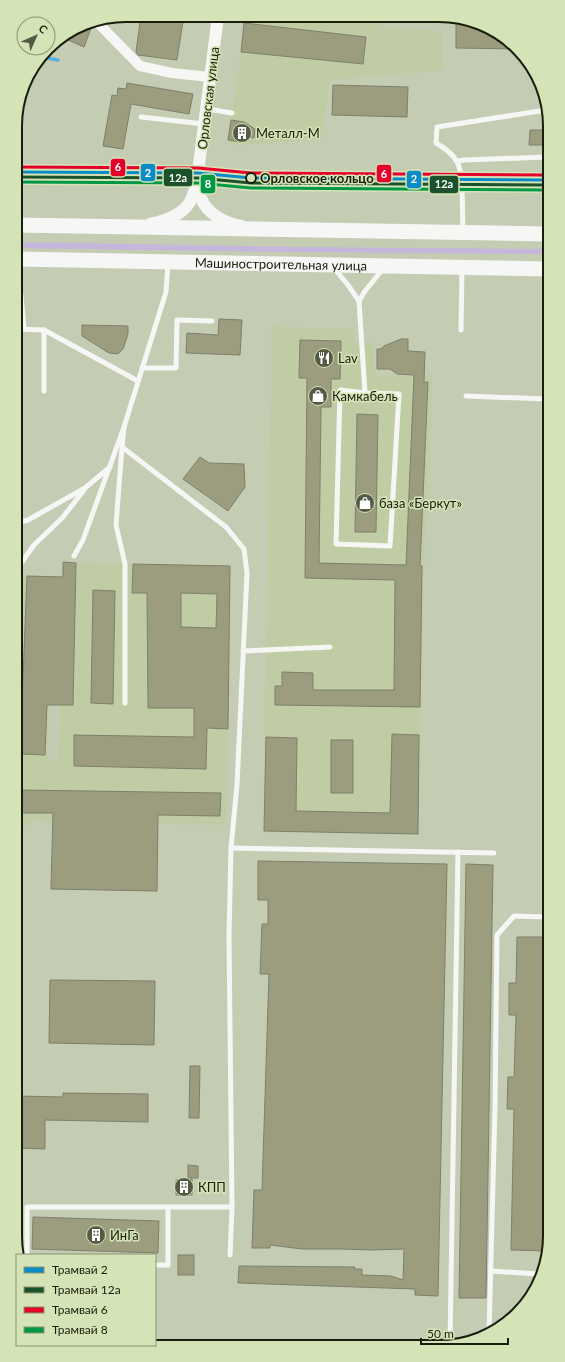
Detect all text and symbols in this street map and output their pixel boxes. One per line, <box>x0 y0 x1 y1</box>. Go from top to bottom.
north arrow <box>16 16 56 56</box>
text: С <box>36 21 51 36</box>
street label: Орловская улица <box>194 46 222 150</box>
building icon: Металл-М <box>231 122 253 144</box>
place label: Металл-М <box>256 125 320 141</box>
line badge: 6 <box>110 158 126 177</box>
text: 6 <box>115 160 122 173</box>
line badge: 2 <box>140 163 156 182</box>
line badge: 6 <box>376 164 392 183</box>
text: 2 <box>145 166 151 179</box>
text: 6 <box>381 167 388 180</box>
line badge: 12а <box>163 168 193 187</box>
place label: Орловское кольцо <box>260 170 374 186</box>
line badge: 2 <box>406 170 422 189</box>
text: 12а <box>169 171 187 184</box>
marker: Орловское кольцо <box>245 172 257 184</box>
text: 2 <box>411 172 417 185</box>
line badge: 8 <box>200 174 216 194</box>
line badge: 12а <box>429 175 459 194</box>
text: 8 <box>205 177 211 190</box>
text: 12а <box>435 177 453 190</box>
street label: Машиностроительная улица <box>195 254 367 274</box>
restaurant icon: Lav <box>313 347 335 369</box>
place label: Lav <box>338 350 358 366</box>
shop icon: Камкабель <box>307 385 329 407</box>
place label: Камкабель <box>332 388 398 404</box>
shop icon: база «Беркут» <box>354 492 376 514</box>
place label: база «Беркут» <box>379 495 462 511</box>
building icon: КПП <box>173 1176 195 1198</box>
place label: КПП <box>198 1179 226 1195</box>
building icon: ИнГа <box>85 1224 107 1246</box>
place label: ИнГа <box>110 1227 139 1243</box>
legend <box>16 1254 156 1346</box>
text: Трамвай 2 <box>52 1262 108 1277</box>
text: Трамвай 12а <box>52 1282 121 1297</box>
text: Трамвай 6 <box>52 1302 108 1317</box>
scale bar <box>421 1320 508 1346</box>
text: Трамвай 8 <box>52 1322 108 1337</box>
text: 50 m <box>427 1326 454 1341</box>

